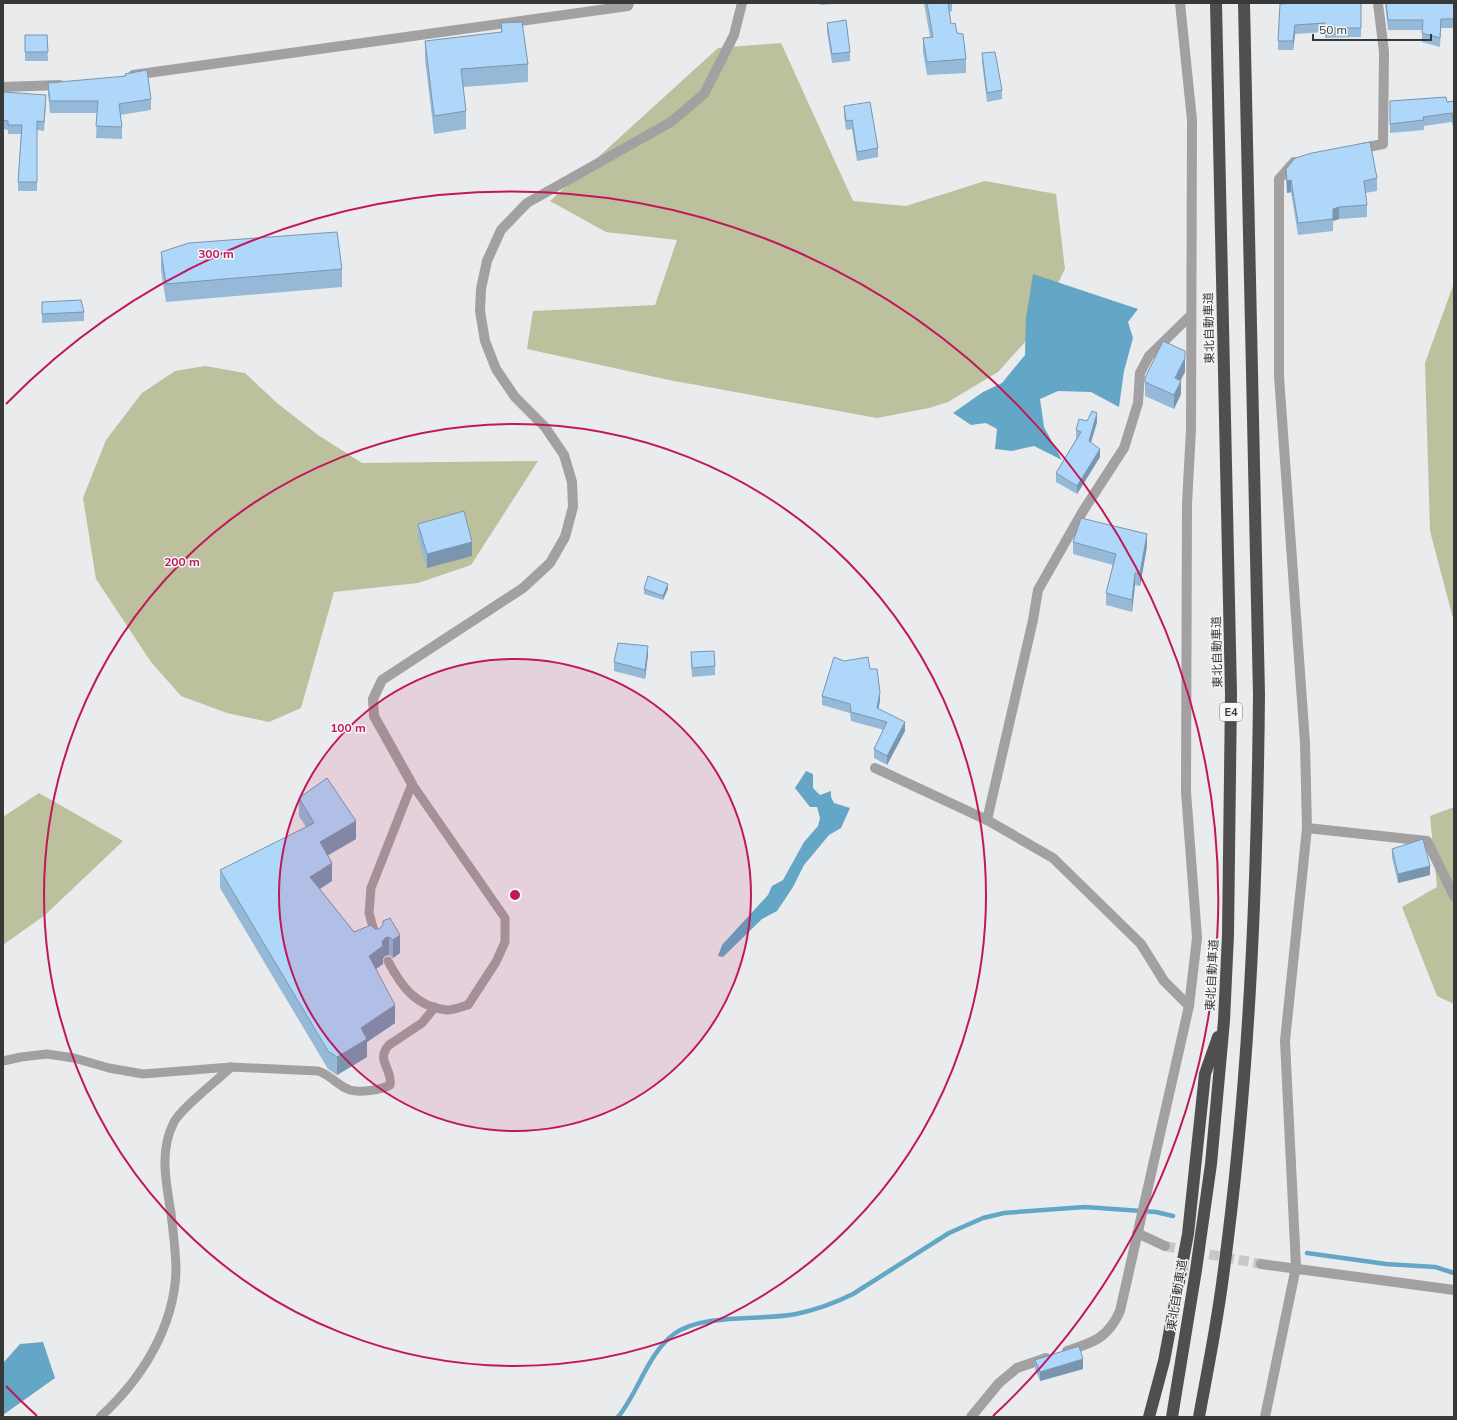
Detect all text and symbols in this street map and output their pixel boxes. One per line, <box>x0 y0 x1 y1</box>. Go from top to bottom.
scale bar <box>1313 16 1431 42</box>
text: 50 m <box>1319 22 1347 37</box>
text: 300 m <box>198 246 234 261</box>
street label: 東北自動車道 <box>1200 292 1217 364</box>
text: 200 m <box>164 554 200 569</box>
street label: 東北自動車道 <box>1208 616 1225 688</box>
road number: E4 <box>1220 703 1242 721</box>
text: 100 m <box>330 720 366 735</box>
centre of rings <box>508 888 522 902</box>
street label: 東北自動車道 <box>1202 939 1221 1011</box>
street label: 東北自動車道 <box>1163 1258 1190 1332</box>

